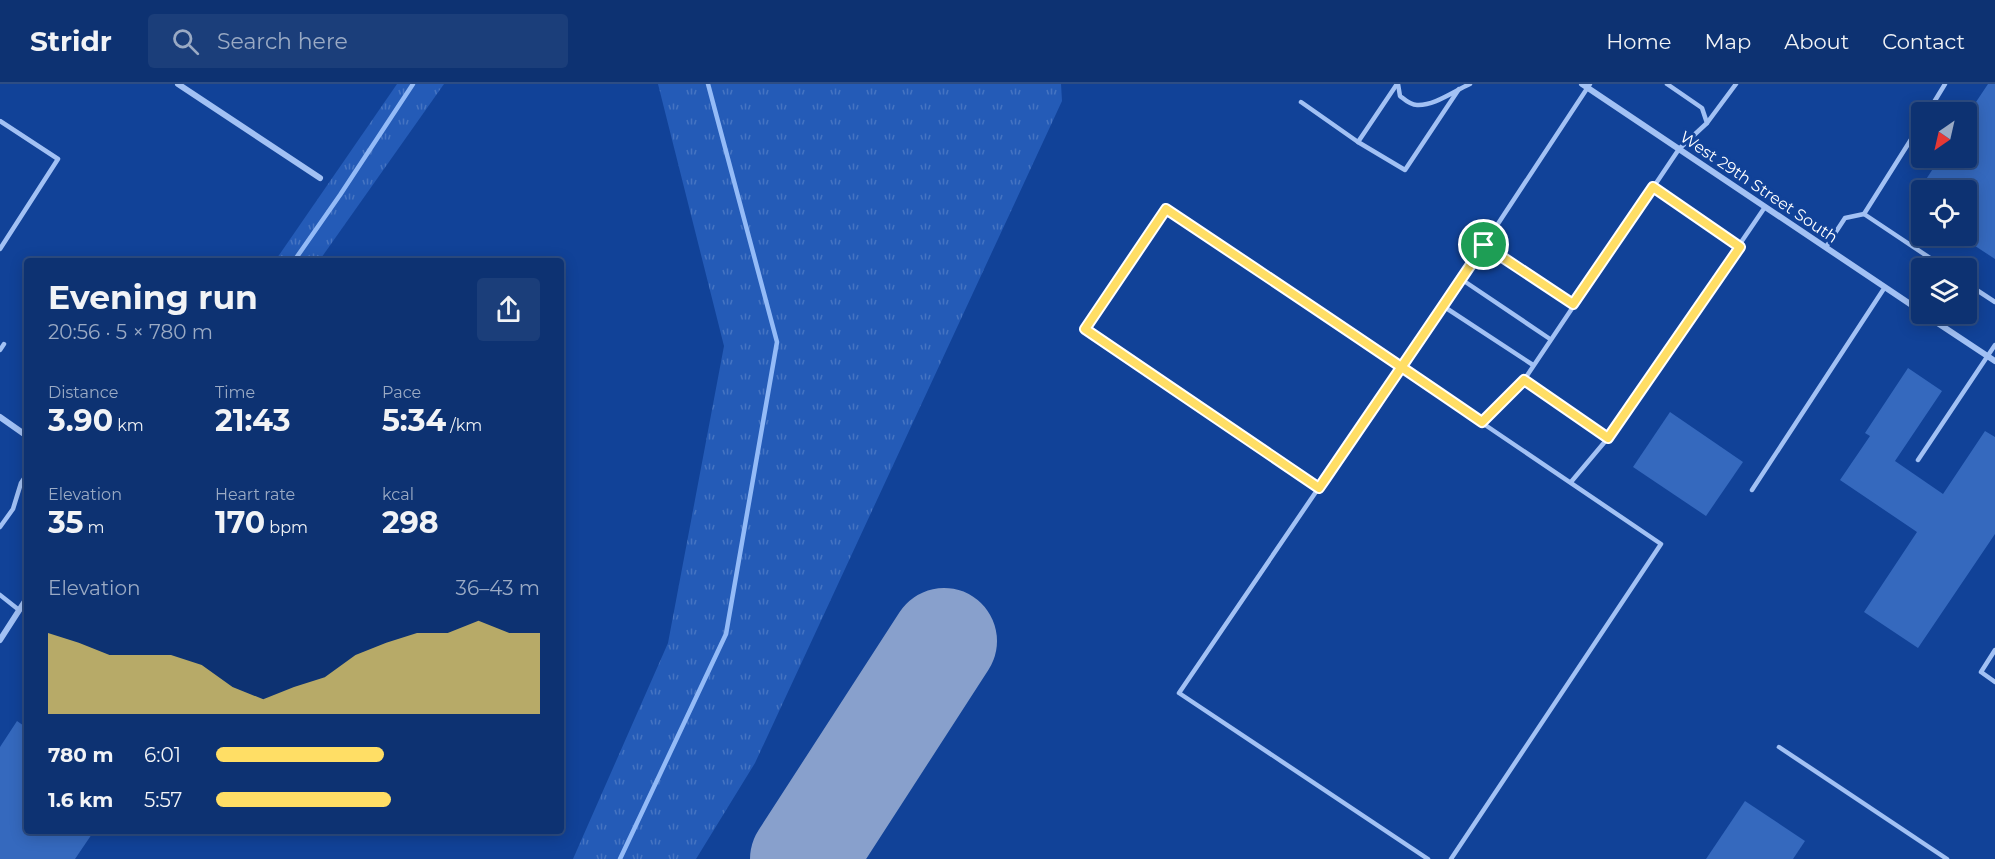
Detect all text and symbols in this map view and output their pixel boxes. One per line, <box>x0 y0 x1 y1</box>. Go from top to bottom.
search box <box>148 14 568 68</box>
text: Stridr <box>30 24 112 58</box>
icon: search <box>169 25 202 58</box>
text: Search here <box>217 28 348 55</box>
text: Home <box>1606 29 1671 54</box>
text: Map <box>1704 29 1751 54</box>
text: About <box>1784 29 1849 54</box>
text: Contact <box>1882 29 1965 54</box>
north arrow <box>1911 102 1977 168</box>
map controls <box>1911 102 1977 324</box>
street label: West 29th Street South <box>1677 127 1841 247</box>
button: locate <box>1911 180 1977 246</box>
pin <box>1458 219 1509 270</box>
icon: arrive <box>1467 228 1500 261</box>
button: layers <box>1911 258 1977 324</box>
text: Evening run <box>48 277 258 317</box>
button: share <box>477 278 540 341</box>
text: 20:56 · 5 × 780 m <box>48 320 213 344</box>
text: Distance <box>48 383 118 402</box>
text: Time <box>215 383 255 402</box>
text: Pace <box>382 383 421 402</box>
text: 3.90 <box>48 402 113 439</box>
text: 21:43 <box>215 402 291 439</box>
text: 5:34 <box>382 402 446 439</box>
text: km <box>113 416 144 435</box>
text: /km <box>446 416 482 435</box>
text: Elevation <box>48 485 122 504</box>
text: Heart rate <box>215 485 295 504</box>
text: kcal <box>382 485 414 504</box>
text: 35 <box>48 504 83 541</box>
text: 170 <box>215 504 265 541</box>
text: 298 <box>382 504 439 541</box>
text: m <box>83 518 104 537</box>
text: bpm <box>265 518 308 537</box>
text: Elevation <box>48 576 140 600</box>
text: 36–43 m <box>456 576 540 600</box>
text: 780 m <box>48 743 113 767</box>
text: 6:01 <box>144 743 181 767</box>
text: 1.6 km <box>48 788 113 812</box>
text: 5:57 <box>144 788 182 812</box>

